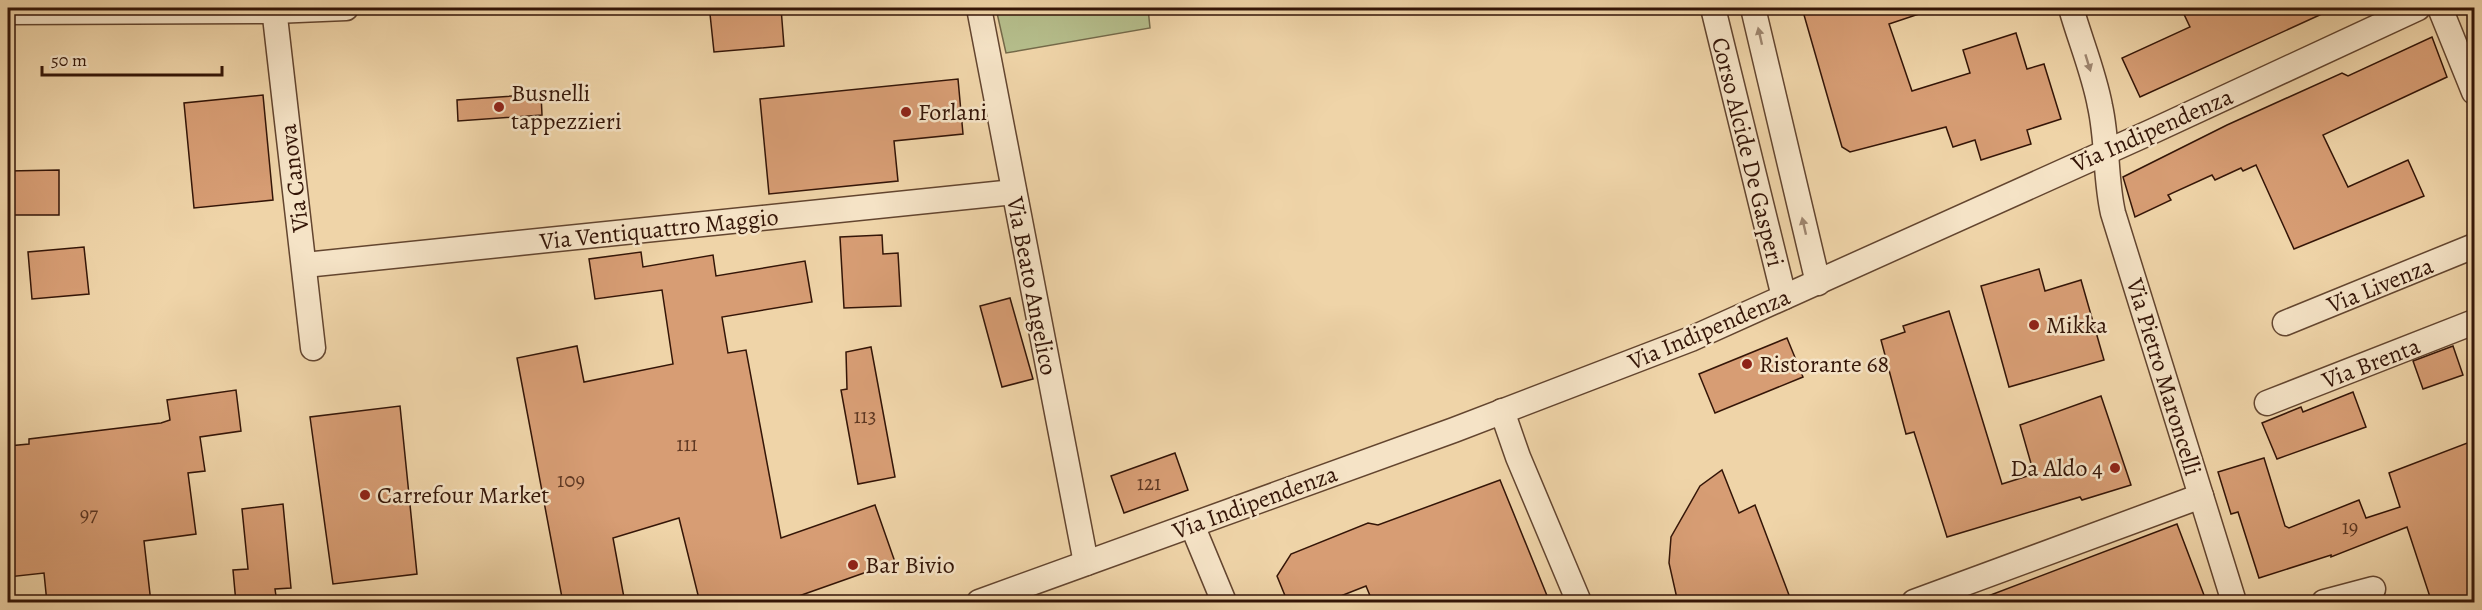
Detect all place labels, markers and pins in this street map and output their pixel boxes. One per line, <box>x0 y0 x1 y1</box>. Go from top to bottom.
place label: Busnelli tappezzieri <box>511 77 622 137</box>
place label: Forlani <box>918 96 987 128</box>
marker: Busnelli tappezzieri <box>492 100 506 114</box>
marker: Forlani <box>899 105 913 119</box>
place label: Mikka <box>2046 309 2108 341</box>
marker: Mikka <box>2027 318 2041 332</box>
place label: Ristorante 68 <box>1759 348 1889 380</box>
marker: Ristorante 68 <box>1740 357 1754 371</box>
place label: Da Aldo 4 <box>2010 452 2103 484</box>
marker: Da Aldo 4 <box>2108 461 2122 475</box>
place label: Carrefour Market <box>377 479 549 511</box>
marker: Carrefour Market <box>358 488 372 502</box>
place label: Bar Bivio <box>865 549 955 581</box>
marker: Bar Bivio <box>846 558 860 572</box>

